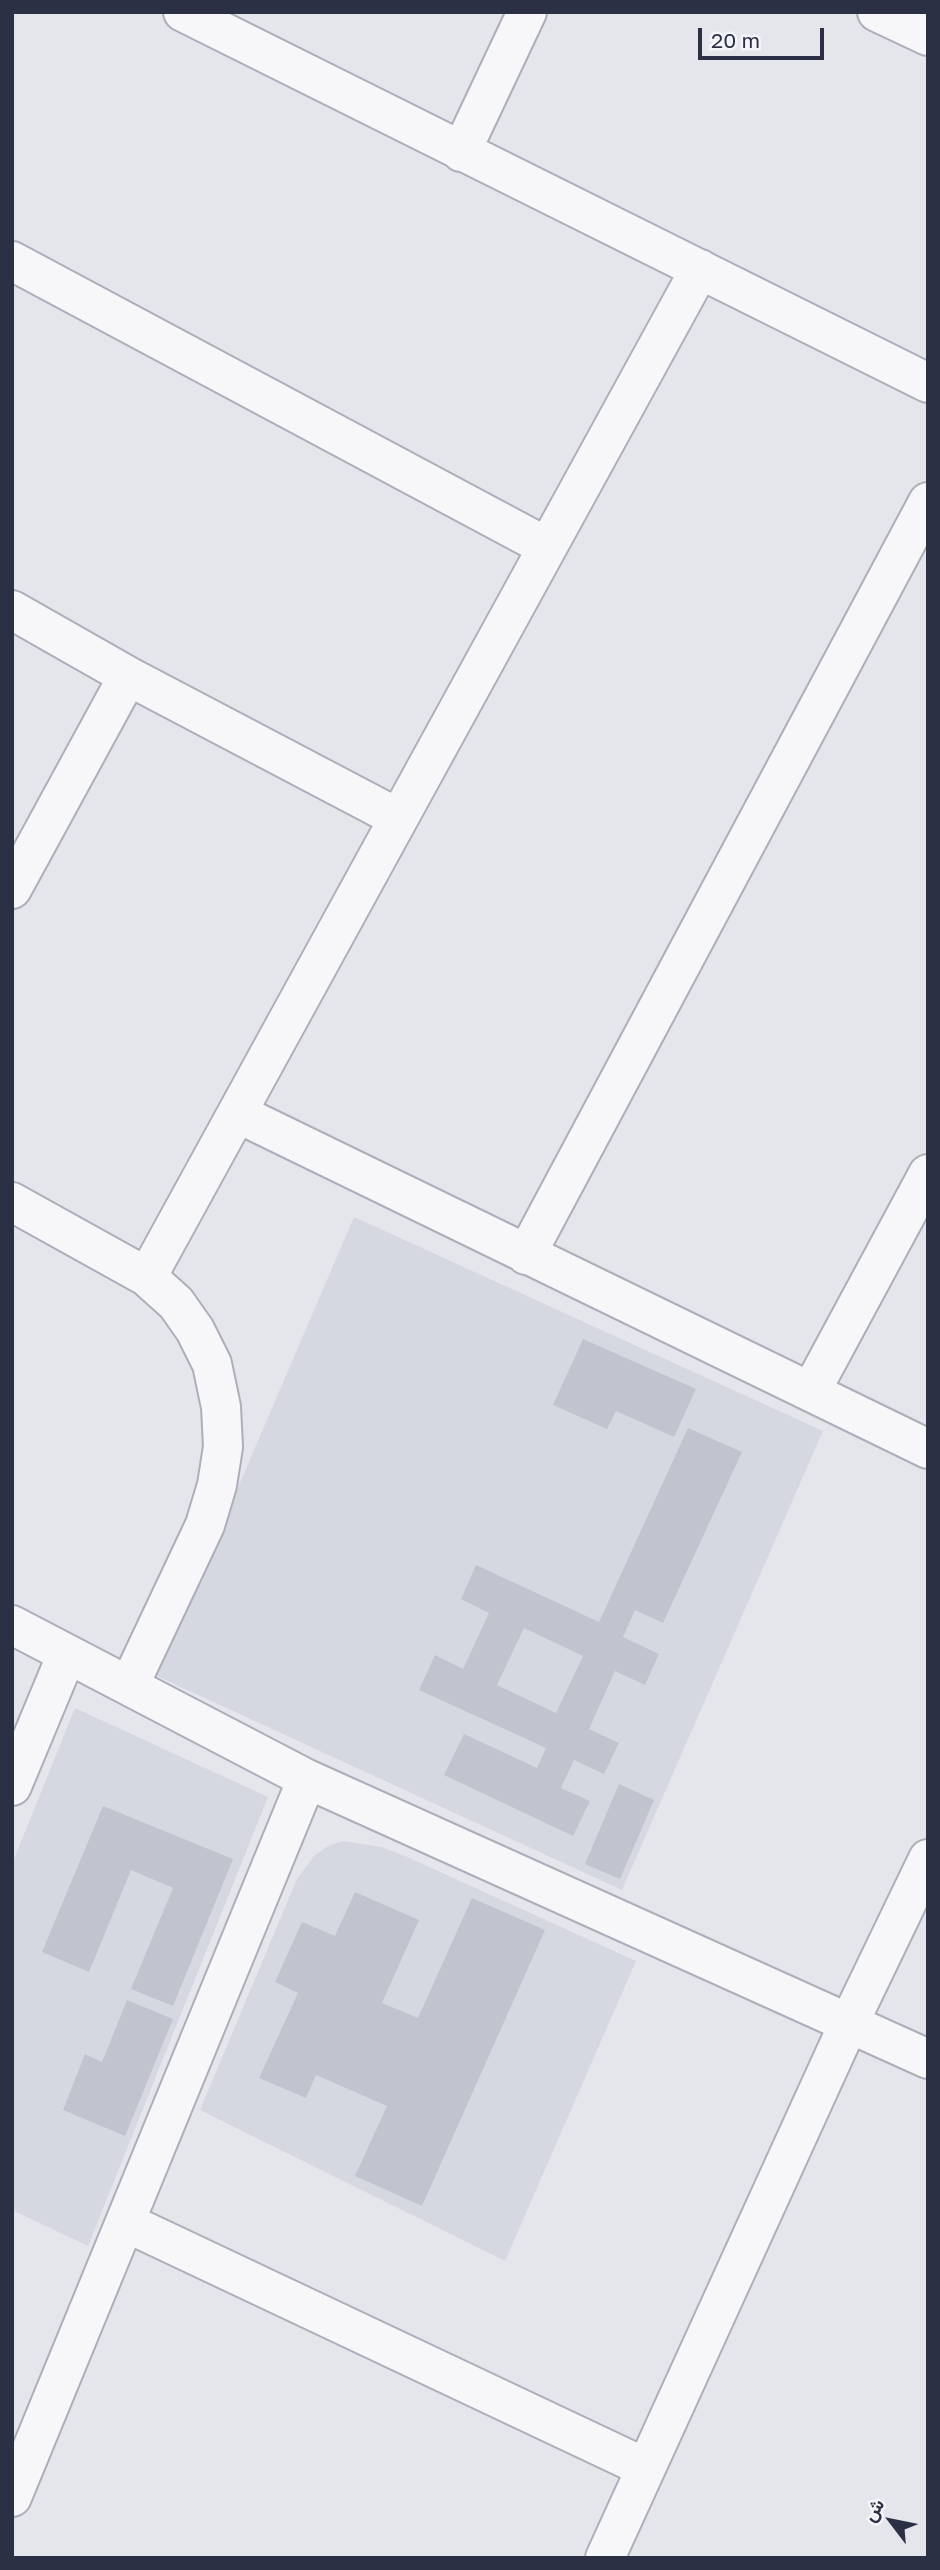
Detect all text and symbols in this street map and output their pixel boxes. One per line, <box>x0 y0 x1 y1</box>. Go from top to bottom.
scale bar <box>702 14 828 58</box>
text: 20 m <box>711 27 760 53</box>
north arrow <box>856 2486 926 2556</box>
text: ش <box>857 2494 889 2525</box>

